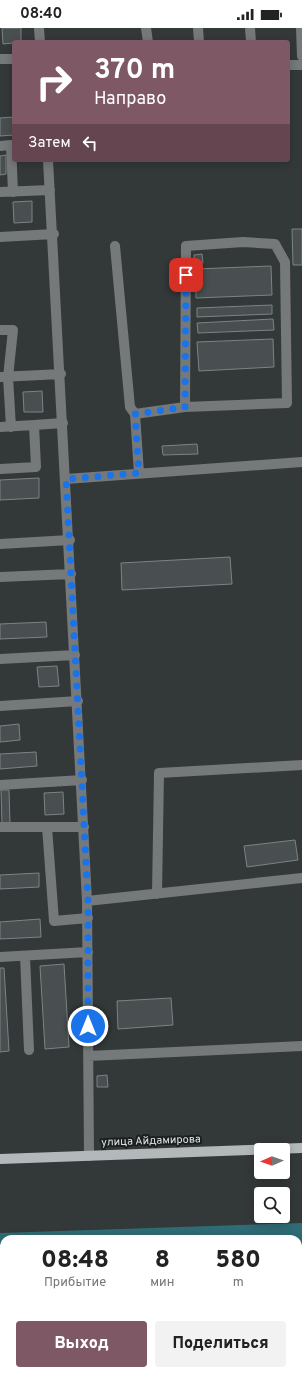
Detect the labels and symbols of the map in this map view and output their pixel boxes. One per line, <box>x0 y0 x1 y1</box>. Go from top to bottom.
pin <box>169 258 203 292</box>
position arrow <box>67 1005 109 1047</box>
street label: улица Айдамирова <box>101 1132 201 1150</box>
north arrow <box>254 1143 290 1179</box>

